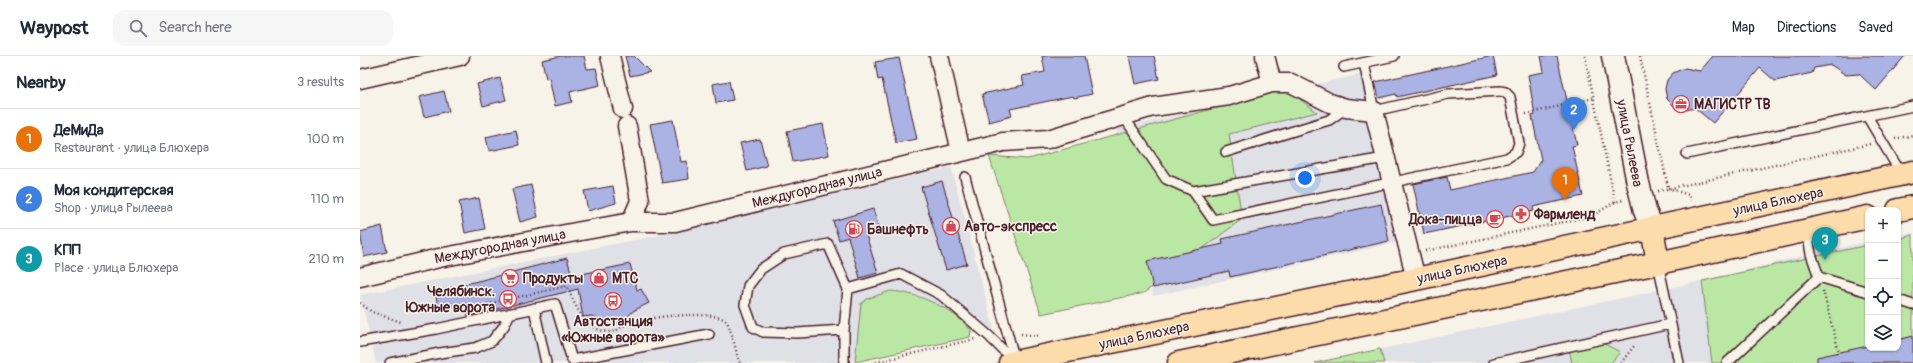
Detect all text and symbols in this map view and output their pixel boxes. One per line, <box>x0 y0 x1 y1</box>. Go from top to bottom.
search box <box>113 10 393 46</box>
text: Waypost <box>20 16 89 40</box>
icon: search <box>127 17 149 39</box>
text: Search here <box>159 18 232 37</box>
text: Map <box>1732 19 1755 36</box>
text: Directions <box>1777 19 1836 36</box>
text: Saved <box>1858 19 1893 36</box>
text: Nearby <box>16 72 65 93</box>
text: 3 results <box>297 74 344 90</box>
office icon: МАГИСТР ТВ <box>1671 94 1691 114</box>
place label: МАГИСТР ТВ <box>1694 96 1770 113</box>
pin: 2 <box>1561 97 1587 130</box>
street label: улица Рылеева <box>1613 97 1646 188</box>
text: ДеМиДа <box>54 121 104 140</box>
text: 1 <box>26 131 32 147</box>
text: 100 m <box>307 131 344 147</box>
text: Restaurant · улица Блюхера <box>54 140 209 156</box>
street label: Междугородная улица <box>750 163 884 212</box>
pin: 1 <box>1552 167 1578 200</box>
your location <box>1295 168 1315 188</box>
text: Моя кондитерская <box>54 181 174 200</box>
street label: улица Блюхера <box>1731 184 1825 220</box>
text: 2 <box>25 191 33 207</box>
text: 110 m <box>311 191 344 207</box>
text: Shop · улица Рылеева <box>54 200 173 216</box>
pharmacy icon: Фармленд <box>1511 204 1531 224</box>
place label: Фармленд <box>1533 206 1596 223</box>
map controls <box>1865 207 1901 351</box>
button: + <box>1865 207 1901 243</box>
cafe icon: Дока-пицца <box>1485 209 1505 229</box>
place label: Дока-пицца <box>1408 211 1482 228</box>
shop icon: Авто-экспресс <box>941 216 961 236</box>
place label: Авто-экспресс <box>964 218 1057 235</box>
fuel station icon: Башнефть <box>844 219 864 239</box>
place label: Башнефть <box>867 221 929 238</box>
street label: Междугородная улица <box>433 225 567 268</box>
pin: 3 <box>1812 227 1838 260</box>
text: КПП <box>54 241 81 260</box>
button: − <box>1865 243 1901 279</box>
text: 3 <box>25 251 33 267</box>
text: 210 m <box>308 251 344 267</box>
street label: улица Блюхера <box>1415 252 1509 288</box>
text: Place · улица Блюхера <box>54 260 178 276</box>
supermarket icon: Продукты <box>500 268 520 288</box>
shop icon: МТС <box>589 268 609 288</box>
place label: Продукты <box>523 270 583 287</box>
place label: МТС <box>612 270 639 287</box>
button: locate <box>1865 279 1901 315</box>
place label: Челябинск. Южные ворота <box>405 283 495 316</box>
bus stop icon: Челябинск. Южные ворота <box>498 289 518 309</box>
bus stop icon: Автостанция «Южные ворота» <box>603 291 623 311</box>
place label: Автостанция «Южные ворота» <box>561 313 665 346</box>
button: layers <box>1865 315 1901 351</box>
street label: улица Блюхера <box>1097 318 1191 354</box>

